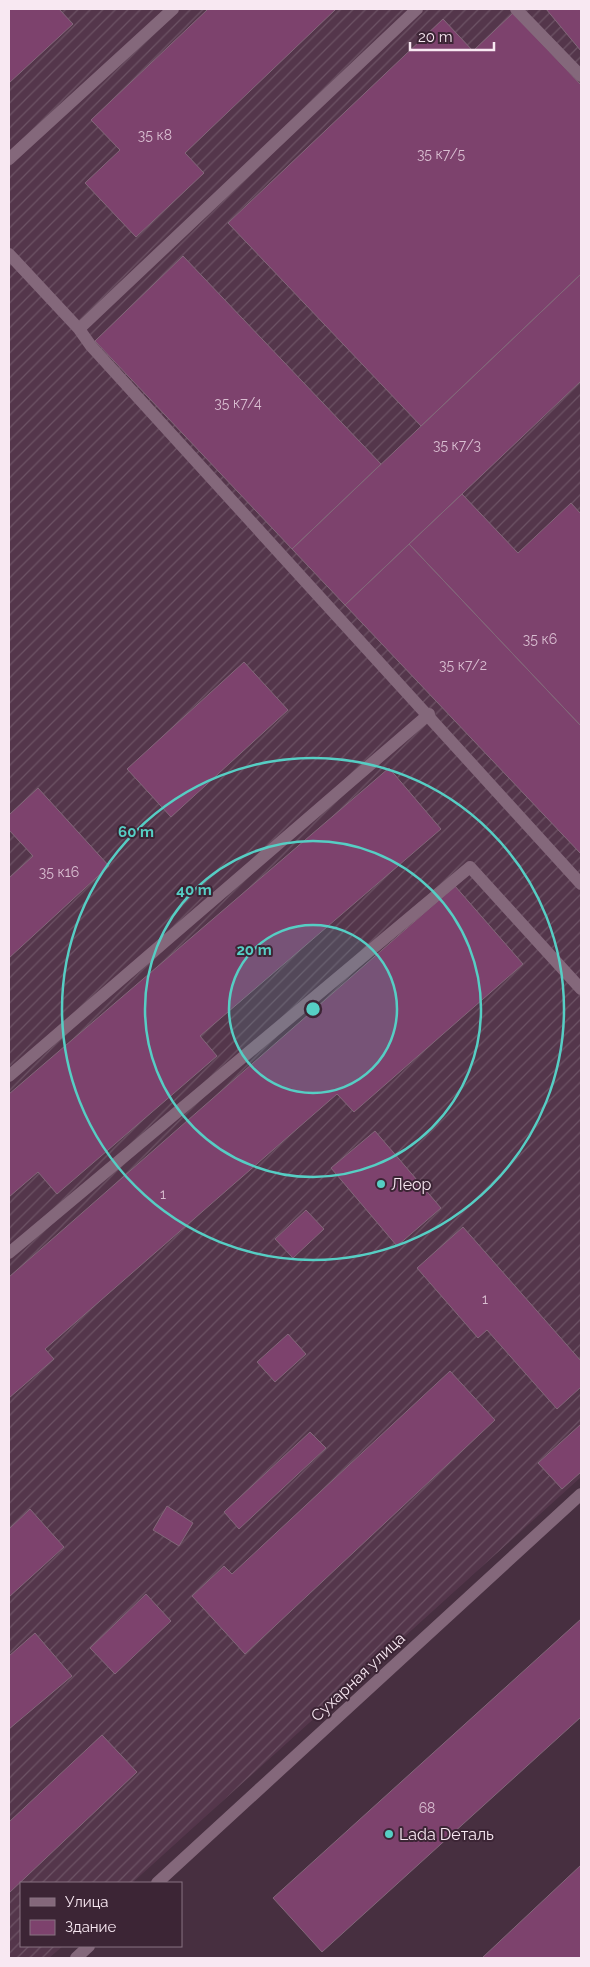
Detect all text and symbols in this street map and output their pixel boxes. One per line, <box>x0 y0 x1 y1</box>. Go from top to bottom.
scale bar <box>410 20 494 52</box>
text: 20 m <box>418 28 453 46</box>
house number: 35 к8 <box>138 127 172 143</box>
house number: 35 к7/5 <box>417 146 465 162</box>
house number: 35 к7/4 <box>214 395 262 411</box>
house number: 35 к7/3 <box>433 437 481 453</box>
house number: 35 к6 <box>523 631 557 647</box>
house number: 35 к7/2 <box>439 657 487 673</box>
text: 60 m <box>118 823 154 841</box>
house number: 35 к16 <box>39 864 79 880</box>
text: 40 m <box>176 881 212 899</box>
text: 20 m <box>236 941 272 959</box>
centre of rings <box>304 1000 322 1018</box>
place label: Леор <box>391 1175 432 1194</box>
marker: Леор <box>375 1178 387 1190</box>
house number: 1 <box>160 1186 166 1202</box>
house number: 1 <box>482 1291 488 1307</box>
street label: Сухарная улица <box>307 1629 409 1725</box>
house number: 68 <box>419 1800 435 1816</box>
place label: Lada Dеталь <box>399 1825 494 1844</box>
marker: Lada Dеталь <box>383 1828 395 1840</box>
legend <box>20 1882 182 1947</box>
text: Улица <box>65 1893 109 1911</box>
text: Здание <box>65 1918 117 1936</box>

